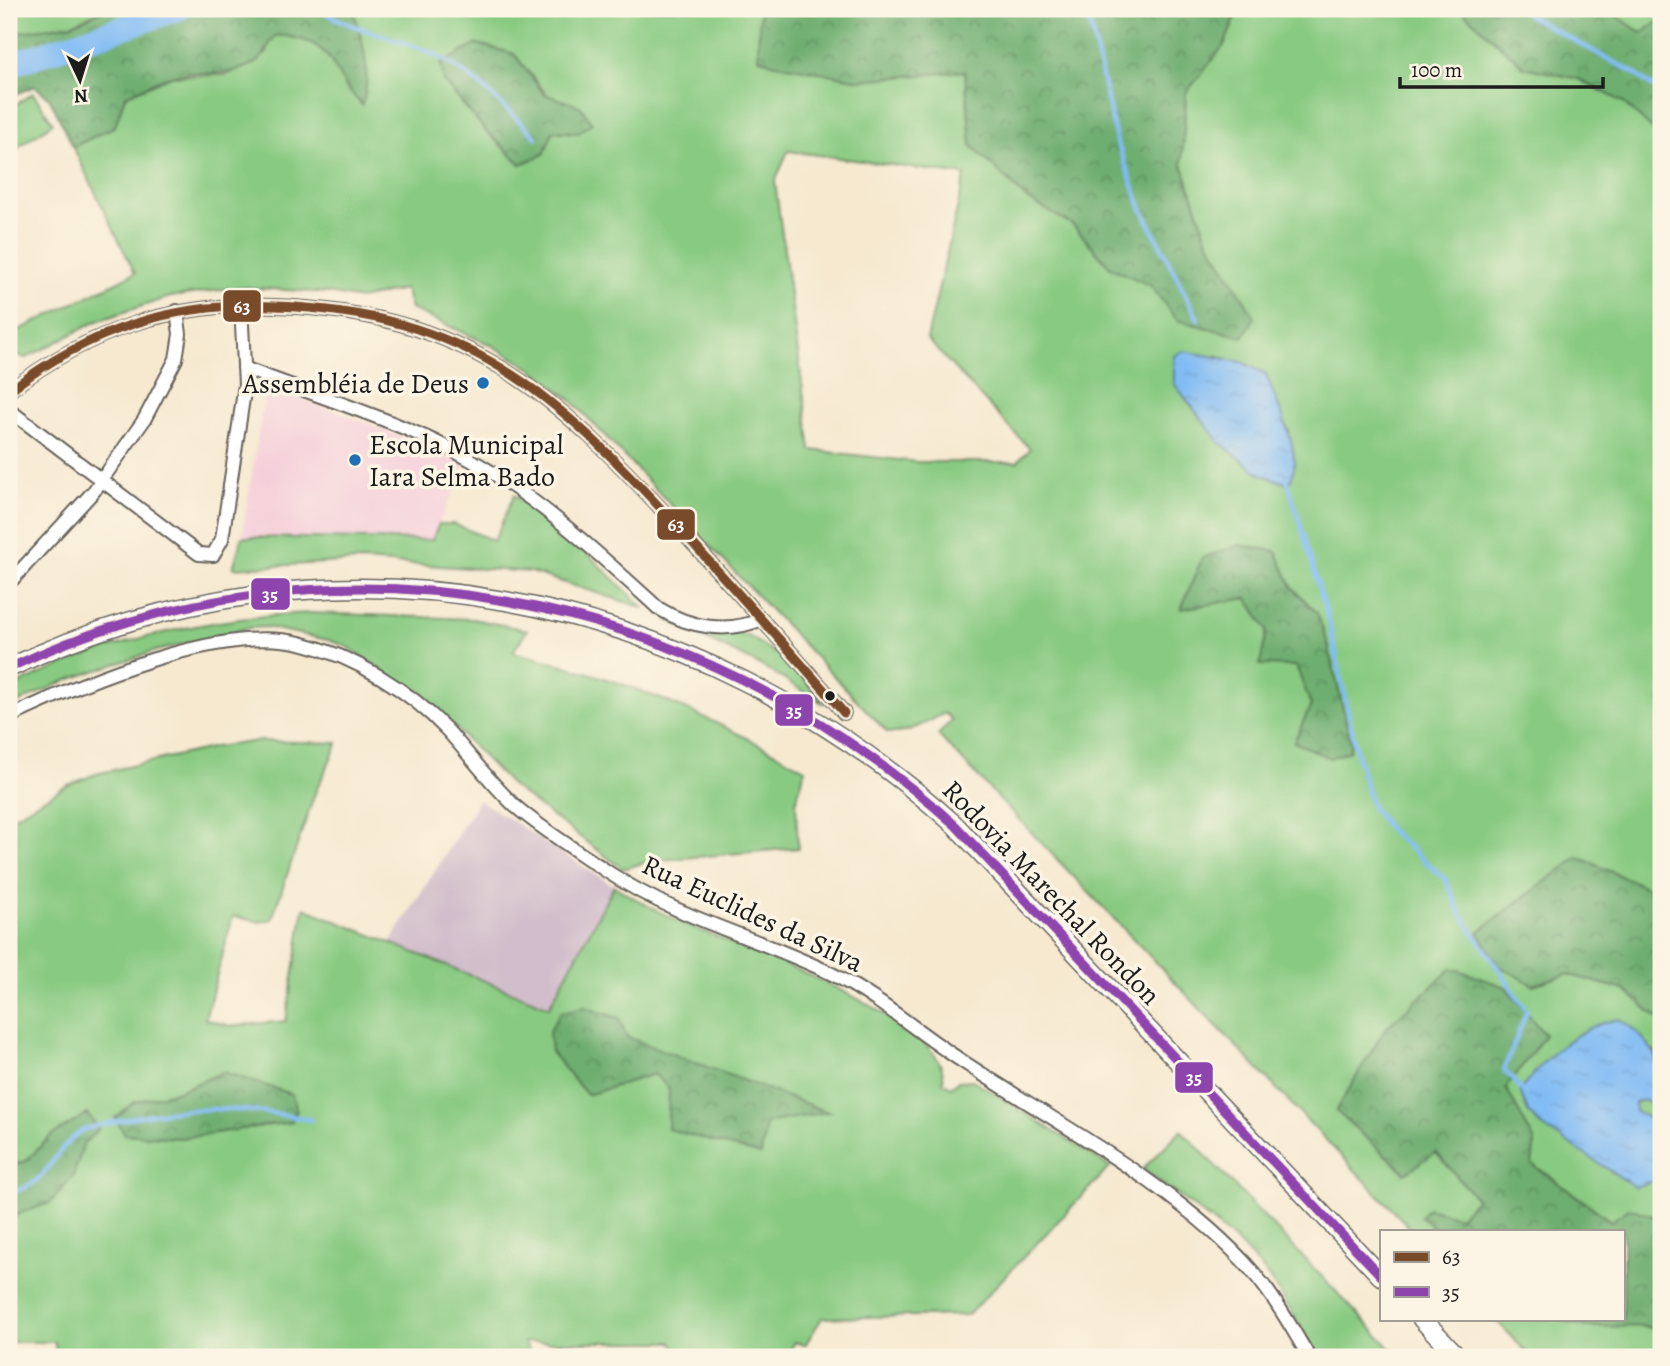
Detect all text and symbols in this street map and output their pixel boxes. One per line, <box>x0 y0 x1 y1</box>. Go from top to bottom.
north arrow <box>46 46 116 116</box>
scale bar <box>1400 46 1604 90</box>
text: 100 m <box>1411 56 1462 84</box>
text: N <box>73 83 89 109</box>
line badge: 63 <box>222 289 262 323</box>
text: 63 <box>233 294 251 320</box>
place label: Assembléia de Deus <box>241 365 469 403</box>
marker: Assembléia de Deus <box>475 375 491 391</box>
place label: Escola Municipal Iara Selma Bado <box>369 426 564 496</box>
marker: Escola Municipal Iara Selma Bado <box>347 452 363 468</box>
line badge: 63 <box>656 508 696 541</box>
text: 63 <box>667 512 685 538</box>
line badge: 35 <box>250 577 291 611</box>
text: 35 <box>262 582 278 608</box>
unlabelled marker <box>823 689 837 703</box>
line badge: 35 <box>774 693 814 727</box>
text: 35 <box>786 698 802 724</box>
street label: Rodovia Marechal Rondon <box>934 772 1169 1014</box>
street label: Rua Euclides da Silva <box>636 846 869 982</box>
line badge: 35 <box>1174 1061 1214 1094</box>
text: 35 <box>1186 1065 1202 1091</box>
legend <box>1380 1230 1624 1320</box>
text: 63 <box>1442 1243 1460 1271</box>
text: 35 <box>1442 1279 1460 1307</box>

